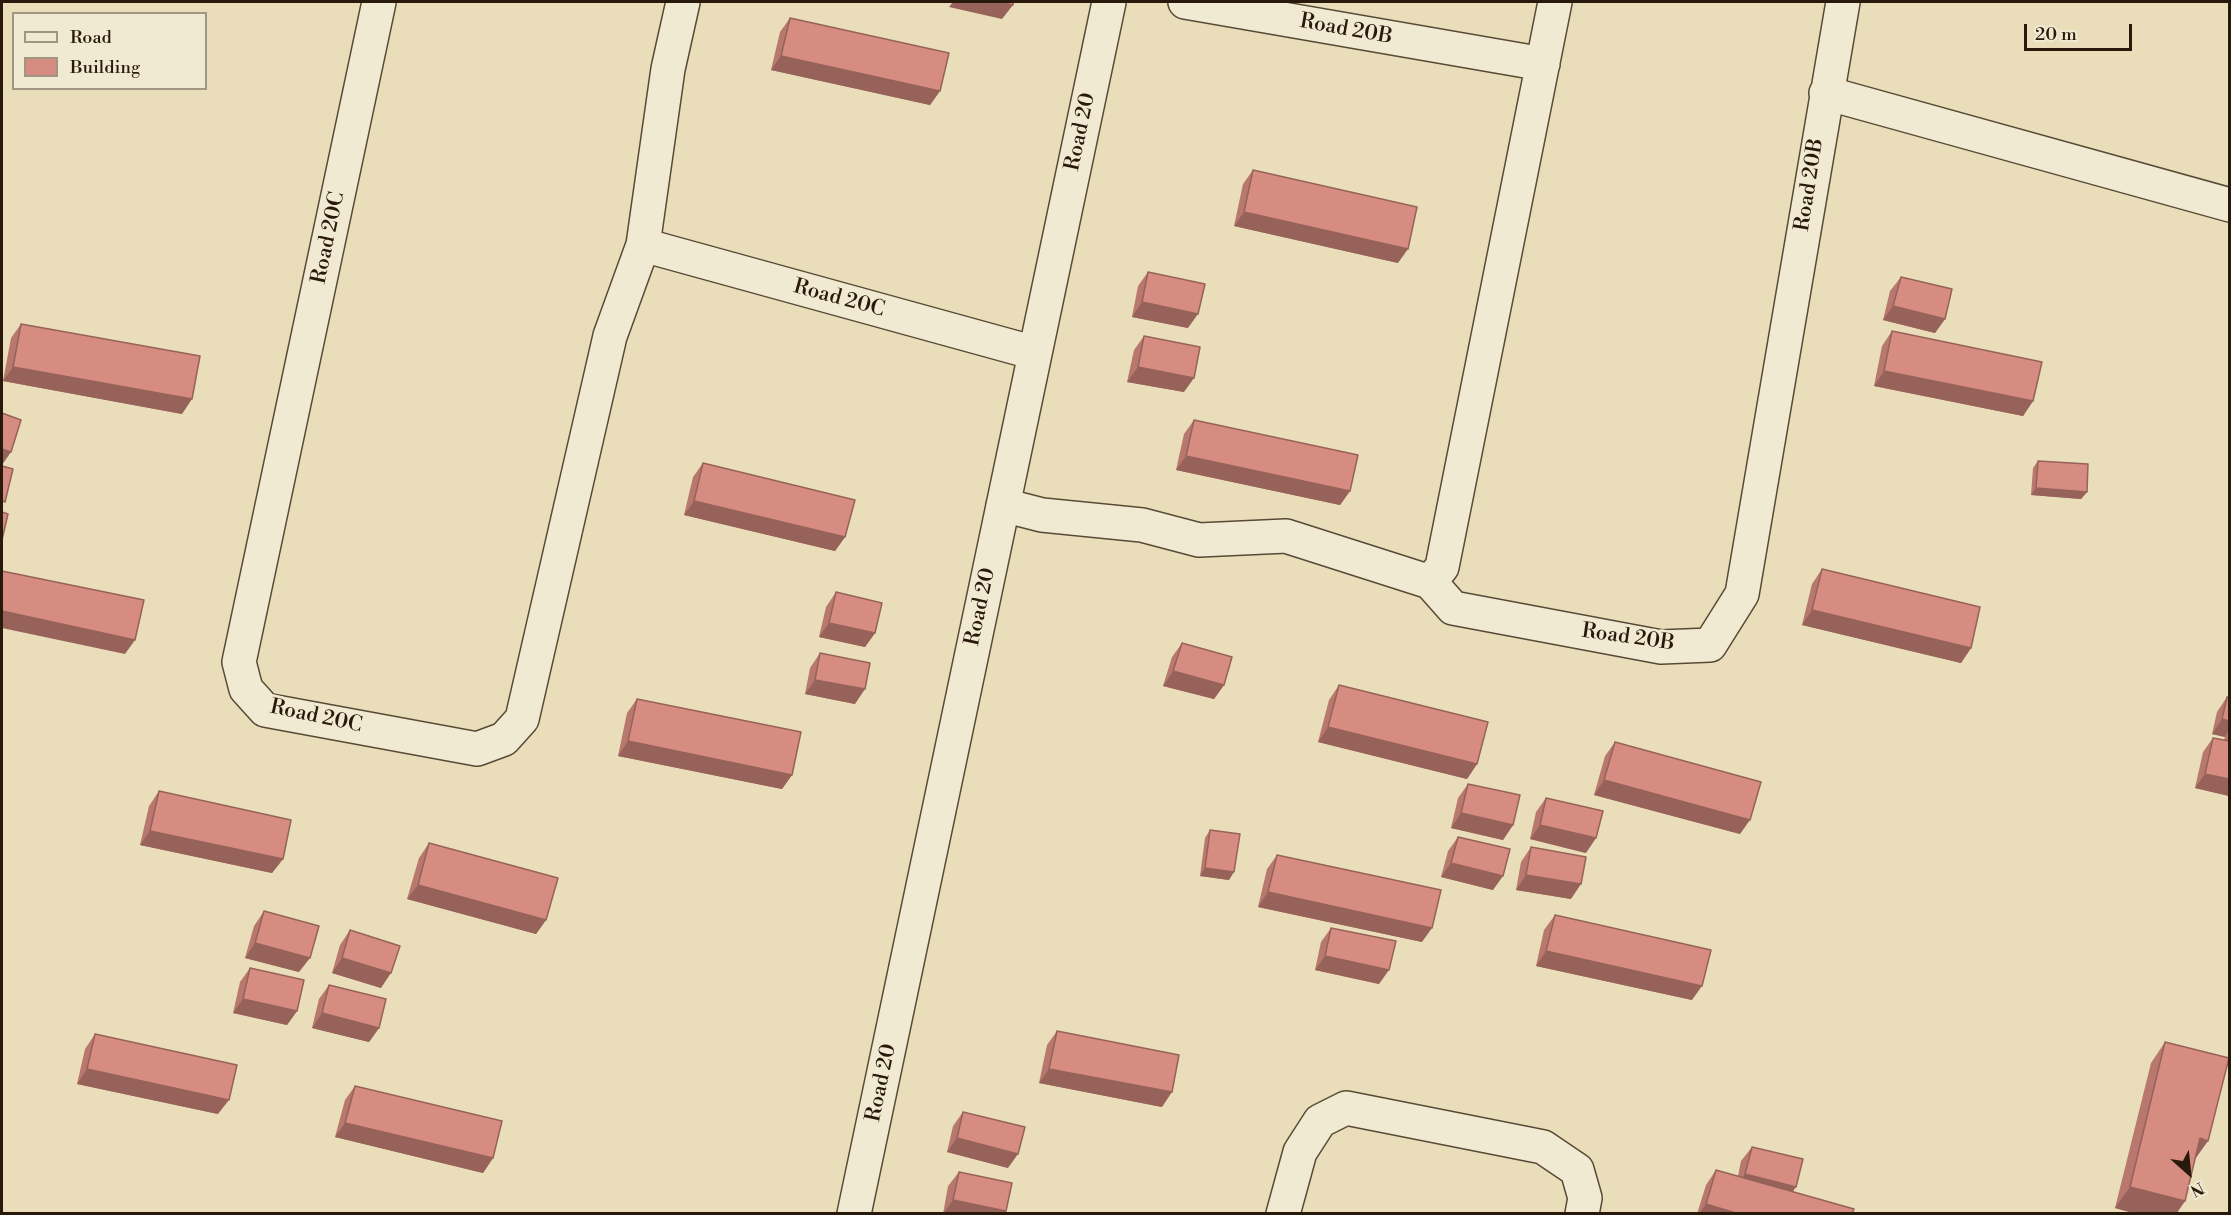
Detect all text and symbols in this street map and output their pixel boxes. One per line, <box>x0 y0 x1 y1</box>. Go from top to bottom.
street label: Road 20B <box>1298 9 1394 51</box>
legend <box>12 12 207 90</box>
scale bar <box>2027 12 2135 50</box>
text: 20 m <box>2035 23 2077 46</box>
text: Road <box>70 26 112 49</box>
text: Building <box>70 56 140 79</box>
street label: Road 20 <box>1060 91 1102 173</box>
street label: Road 20B <box>1790 137 1830 233</box>
street label: Road 20C <box>307 190 351 286</box>
street label: Road 20C <box>791 275 887 323</box>
street label: Road 20 <box>960 566 1002 648</box>
street label: Road 20B <box>1580 619 1676 657</box>
street label: Road 20C <box>268 695 364 739</box>
street label: Road 20 <box>861 1042 903 1124</box>
north arrow <box>2159 1143 2219 1203</box>
text: N <box>2187 1177 2207 1201</box>

